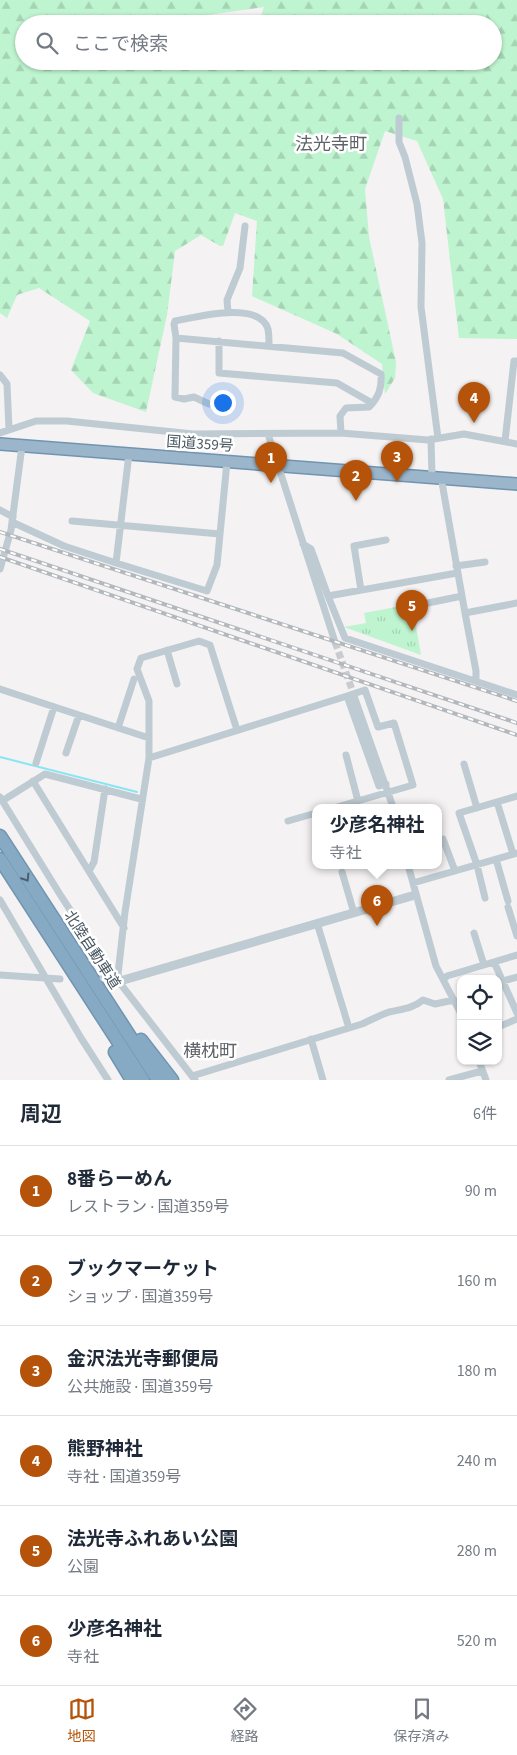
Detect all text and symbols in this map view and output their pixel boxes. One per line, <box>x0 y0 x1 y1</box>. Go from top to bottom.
search box <box>15 15 502 70</box>
icon: search <box>33 29 61 57</box>
text: ここで検索 <box>73 31 168 58</box>
district label: 法光寺町 <box>295 132 367 157</box>
pin: 4 <box>458 382 490 423</box>
your location <box>210 390 236 416</box>
street label: 国道359号 <box>166 431 234 457</box>
pin: 3 <box>381 441 413 482</box>
pin: 1 <box>255 442 287 483</box>
pin: 2 <box>340 460 372 501</box>
pin: 5 <box>396 590 428 631</box>
popup <box>312 804 442 869</box>
text: 少彦名神社 <box>329 812 425 839</box>
text: 寺社 <box>329 842 362 864</box>
one-way arrow <box>19 872 29 881</box>
pin: 6 <box>361 885 393 926</box>
street label: 北陸自動車道 <box>59 907 125 993</box>
map controls <box>457 975 502 1065</box>
button: locate <box>457 975 502 1020</box>
button: layers <box>457 1020 502 1065</box>
district label: 横枕町 <box>183 1039 237 1064</box>
text: 周辺 <box>20 1099 62 1129</box>
text: 6件 <box>473 1103 497 1125</box>
text: 8番らーめん <box>67 1166 172 1193</box>
text: 1 <box>32 1180 40 1202</box>
text: 90 m <box>465 1180 497 1202</box>
text: レストラン · 国道359号 <box>67 1196 229 1218</box>
text: ブックマーケット <box>67 1256 219 1283</box>
text: 2 <box>32 1270 40 1292</box>
text: 160 m <box>457 1270 497 1292</box>
text: ショップ · 国道359号 <box>67 1286 213 1308</box>
text: 金沢法光寺郵便局 <box>67 1346 219 1373</box>
text: 3 <box>32 1360 40 1382</box>
text: 180 m <box>457 1360 497 1382</box>
text: 公共施設 · 国道359号 <box>67 1376 213 1398</box>
text: 熊野神社 <box>67 1436 143 1463</box>
text: 4 <box>32 1450 40 1472</box>
text: 240 m <box>457 1450 497 1472</box>
text: 寺社 · 国道359号 <box>67 1466 181 1488</box>
text: 法光寺ふれあい公園 <box>67 1526 238 1553</box>
text: 5 <box>32 1540 40 1562</box>
text: 280 m <box>457 1540 497 1562</box>
text: 公園 <box>67 1556 99 1578</box>
text: 少彦名神社 <box>67 1616 162 1643</box>
text: 6 <box>32 1630 40 1652</box>
text: 520 m <box>457 1630 497 1652</box>
text: 寺社 <box>67 1646 99 1668</box>
tab: 地図 <box>68 1695 96 1747</box>
tab: 経路 <box>231 1695 259 1747</box>
tab: 保存済み <box>394 1695 450 1747</box>

